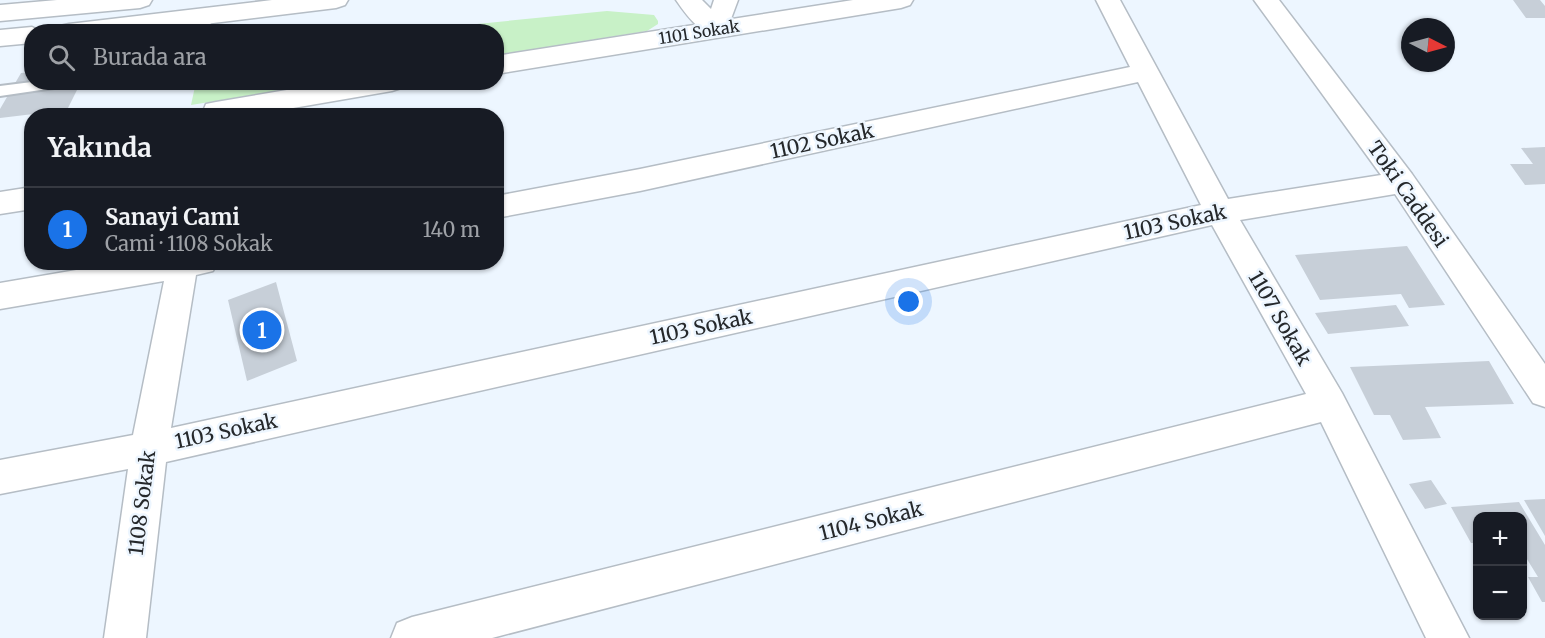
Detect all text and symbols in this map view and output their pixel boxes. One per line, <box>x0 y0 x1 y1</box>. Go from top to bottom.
street label: 1101 Sokak <box>657 16 742 48</box>
north arrow <box>1401 18 1455 72</box>
search box <box>24 24 504 90</box>
icon: search <box>45 41 78 74</box>
text: Burada ara <box>93 43 207 71</box>
street label: 1102 Sokak <box>768 117 876 164</box>
text: Yakında <box>48 131 152 164</box>
street label: Toki Caddesi <box>1363 136 1454 252</box>
street label: 1103 Sokak <box>1121 198 1229 245</box>
text: Sanayi Cami <box>105 203 240 231</box>
text: 1 <box>63 217 72 242</box>
text: 140 m <box>423 217 480 242</box>
text: Cami · 1108 Sokak <box>105 231 273 256</box>
street label: 1107 Sokak <box>1243 266 1318 370</box>
your location <box>894 287 923 316</box>
street label: 1103 Sokak <box>647 303 755 350</box>
pin: 1 <box>242 308 282 352</box>
street label: 1103 Sokak <box>172 407 280 454</box>
street label: 1108 Sokak <box>123 449 160 557</box>
street label: 1104 Sokak <box>816 495 926 545</box>
map controls <box>1473 512 1527 620</box>
button: + <box>1473 512 1527 566</box>
button: − <box>1473 566 1527 620</box>

